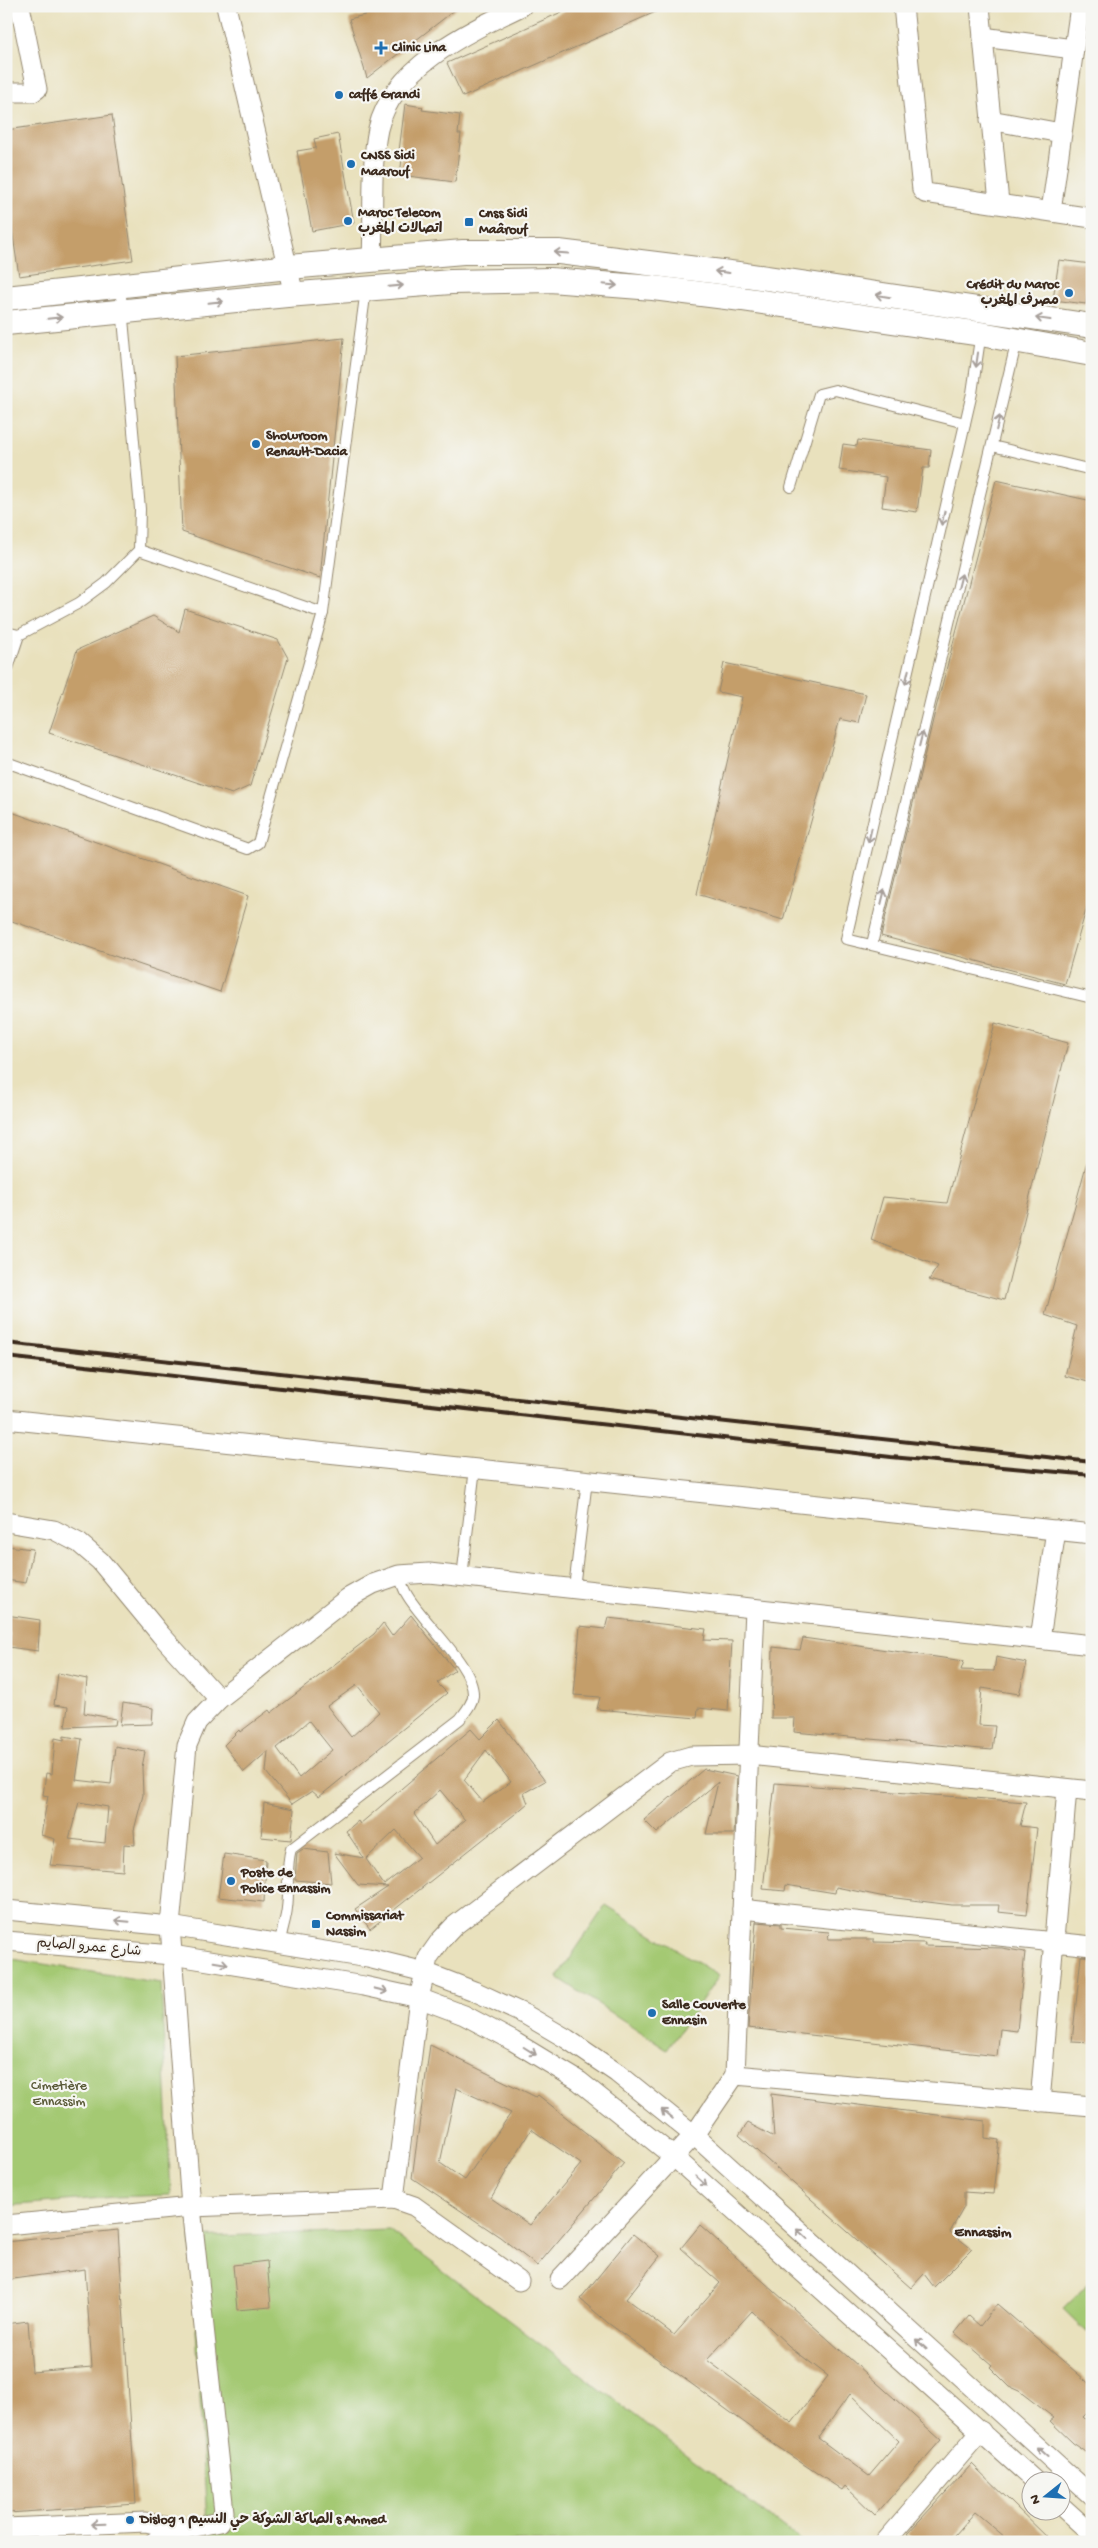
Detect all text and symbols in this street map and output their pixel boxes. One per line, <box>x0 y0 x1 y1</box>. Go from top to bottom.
place label: Clinic Lina <box>391 40 447 57</box>
marker: Clinic Lina <box>374 41 388 55</box>
place label: caffé Grandi <box>349 87 420 104</box>
marker: caffé Grandi <box>333 89 345 101</box>
place label: CNSS Sidi Maarouf <box>360 148 415 181</box>
marker: CNSS Sidi Maarouf <box>345 158 357 170</box>
place label: Maroc Telecom اتصالات المغرب <box>358 205 443 238</box>
place label: Cnss Sidi Maârouf <box>478 206 529 239</box>
marker: Maroc Telecom اتصالات المغرب <box>342 215 354 227</box>
marker: Cnss Sidi Maârouf <box>463 216 475 228</box>
one-way arrow <box>553 248 569 257</box>
one-way arrow <box>714 267 730 277</box>
place label: Crédit du Maroc مصرف المغرب <box>965 277 1060 310</box>
one-way arrow <box>602 280 618 289</box>
one-way arrow <box>387 281 403 291</box>
marker: Crédit du Maroc مصرف المغرب <box>1063 287 1075 299</box>
one-way arrow <box>875 290 891 300</box>
one-way arrow <box>208 297 224 306</box>
one-way arrow <box>46 313 62 323</box>
one-way arrow <box>1036 313 1052 323</box>
one-way arrow <box>972 351 982 367</box>
one-way arrow <box>994 416 1003 432</box>
place label: Showroom Renault-Dacia <box>265 428 348 461</box>
marker: Showroom Renault-Dacia <box>250 438 262 450</box>
one-way arrow <box>938 510 947 526</box>
one-way arrow <box>956 573 965 589</box>
one-way arrow <box>902 668 911 684</box>
one-way arrow <box>917 731 926 747</box>
one-way arrow <box>865 827 874 843</box>
one-way arrow <box>879 889 888 905</box>
place label: Poste de Police Ennassim <box>240 1865 331 1898</box>
marker: Poste de Police Ennassim <box>225 1875 237 1887</box>
place label: Commissariat Nassim <box>325 1908 405 1941</box>
one-way arrow <box>114 1916 130 1926</box>
marker: Commissariat Nassim <box>310 1918 322 1930</box>
street label: شارع عمرو الصايم <box>36 1935 142 1961</box>
one-way arrow <box>212 1958 228 1968</box>
one-way arrow <box>372 1986 388 1995</box>
place label: Salle Couverte Ennasin <box>662 1997 746 2030</box>
marker: Salle Couverte Ennasin <box>646 2007 658 2019</box>
one-way arrow <box>523 2047 537 2057</box>
park label: Cimetière Ennassim <box>31 2078 88 2111</box>
one-way arrow <box>661 2108 674 2119</box>
one-way arrow <box>694 2175 707 2186</box>
district label: Ennassim <box>955 2224 1012 2242</box>
one-way arrow <box>795 2228 808 2240</box>
one-way arrow <box>915 2338 928 2349</box>
one-way arrow <box>1036 2446 1049 2458</box>
north arrow <box>1020 2470 1070 2520</box>
text: N <box>1026 2492 1045 2506</box>
place label: Dislog الصاكة الشوكة حي النسيم 1 s Ahmed <box>138 2511 388 2531</box>
marker: Dislog الصاكة الشوكة حي النسيم 1 s Ahmed <box>124 2514 136 2526</box>
one-way arrow <box>90 2520 106 2529</box>

